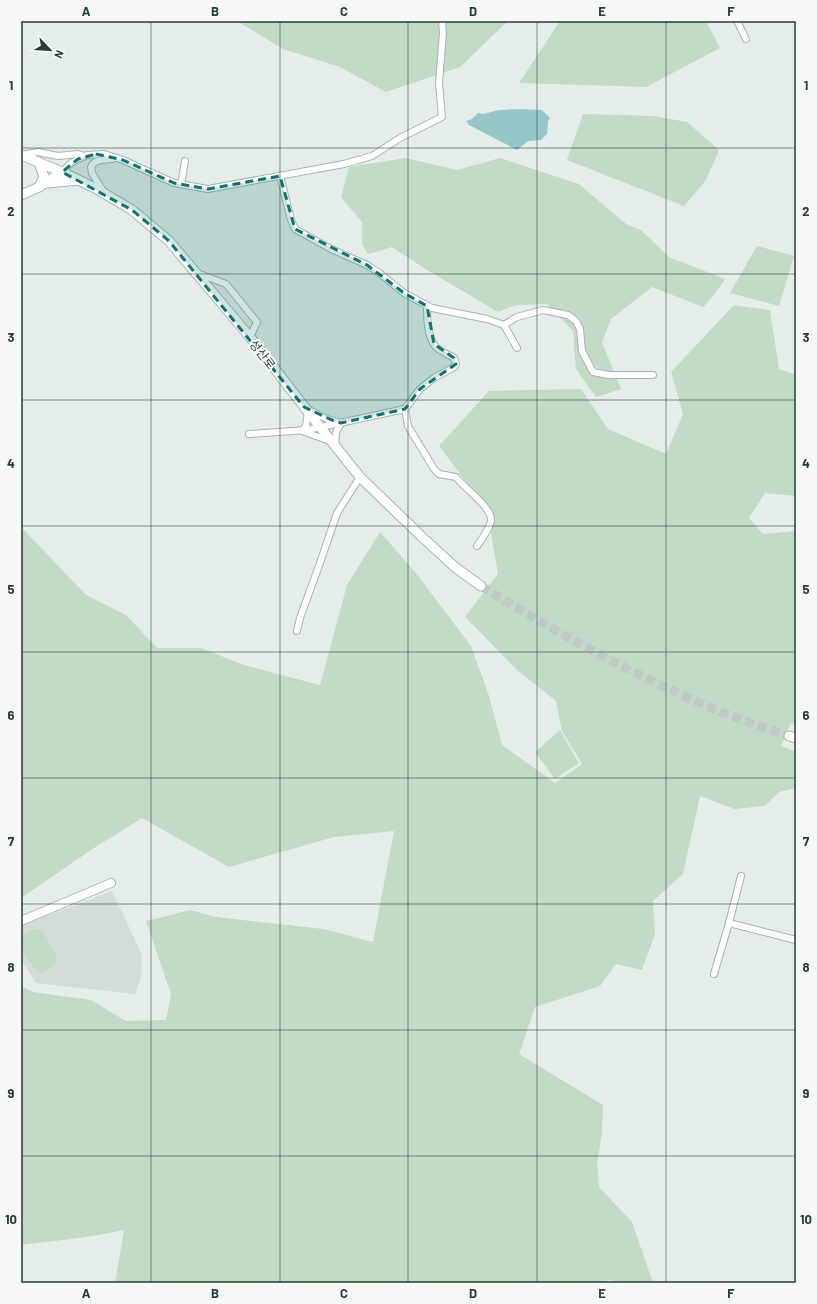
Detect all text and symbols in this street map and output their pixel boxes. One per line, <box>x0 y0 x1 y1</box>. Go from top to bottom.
text: A <box>82 3 91 19</box>
text: B <box>211 3 219 19</box>
text: C <box>340 3 348 19</box>
text: D <box>469 3 477 19</box>
text: E <box>598 3 606 19</box>
text: F <box>727 3 735 19</box>
north arrow <box>30 30 70 70</box>
text: N <box>52 48 67 61</box>
text: 1 <box>9 77 13 93</box>
text: 1 <box>804 77 808 93</box>
text: 2 <box>7 203 15 219</box>
text: 2 <box>802 203 810 219</box>
text: 3 <box>7 329 15 345</box>
text: 3 <box>802 329 810 345</box>
street label: 성산로 <box>247 337 279 371</box>
text: 4 <box>7 455 15 471</box>
text: 4 <box>802 455 810 471</box>
text: 5 <box>7 581 15 597</box>
text: 5 <box>802 581 810 597</box>
text: 6 <box>8 707 15 723</box>
text: 6 <box>803 707 810 723</box>
text: 7 <box>8 833 15 849</box>
text: 7 <box>803 833 810 849</box>
text: 8 <box>7 959 15 975</box>
text: 8 <box>802 959 810 975</box>
text: 9 <box>8 1085 15 1101</box>
text: 9 <box>803 1085 810 1101</box>
text: 10 <box>5 1211 17 1227</box>
text: 10 <box>800 1211 812 1227</box>
text: A <box>82 1285 91 1301</box>
text: B <box>211 1285 219 1301</box>
text: C <box>340 1285 348 1301</box>
text: D <box>469 1285 477 1301</box>
text: E <box>598 1285 606 1301</box>
text: F <box>727 1285 735 1301</box>

